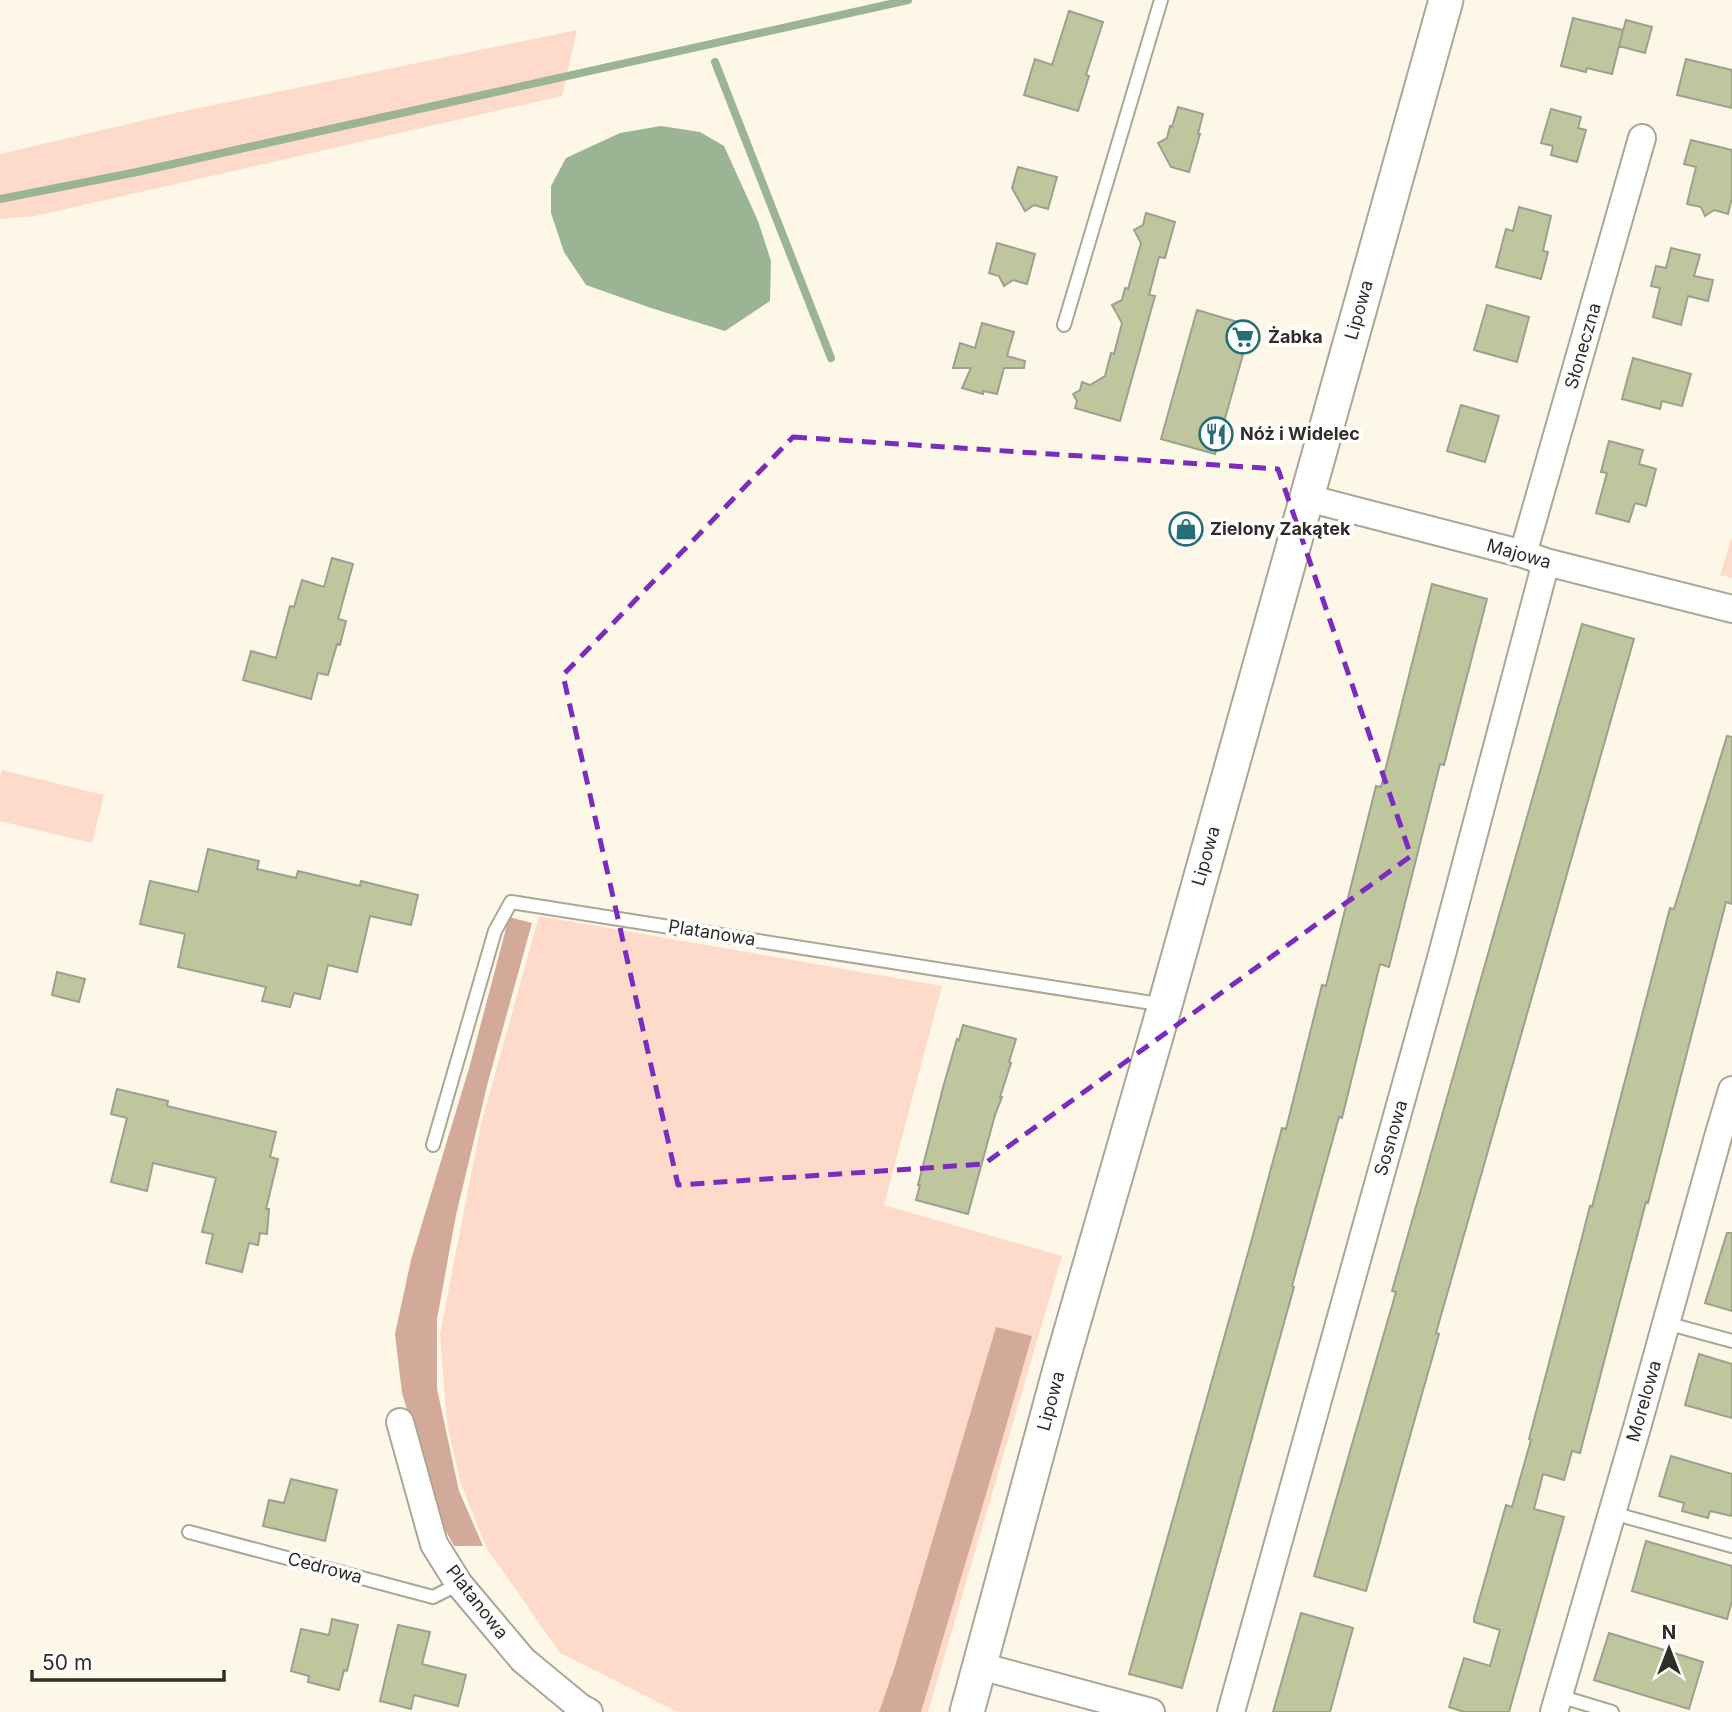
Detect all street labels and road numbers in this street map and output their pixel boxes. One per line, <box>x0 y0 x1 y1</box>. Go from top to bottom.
street label: Lipowa <box>1340 278 1377 342</box>
street label: Słoneczna <box>1560 300 1605 391</box>
street label: Majowa <box>1484 534 1554 573</box>
street label: Lipowa <box>1187 824 1224 888</box>
street label: Platanowa <box>667 915 757 950</box>
street label: Sosnowa <box>1370 1098 1411 1178</box>
street label: Morelowa <box>1622 1358 1665 1444</box>
street label: Lipowa <box>1032 1369 1069 1433</box>
street label: Cedrowa <box>285 1547 365 1588</box>
street label: Platanowa <box>442 1561 513 1643</box>

